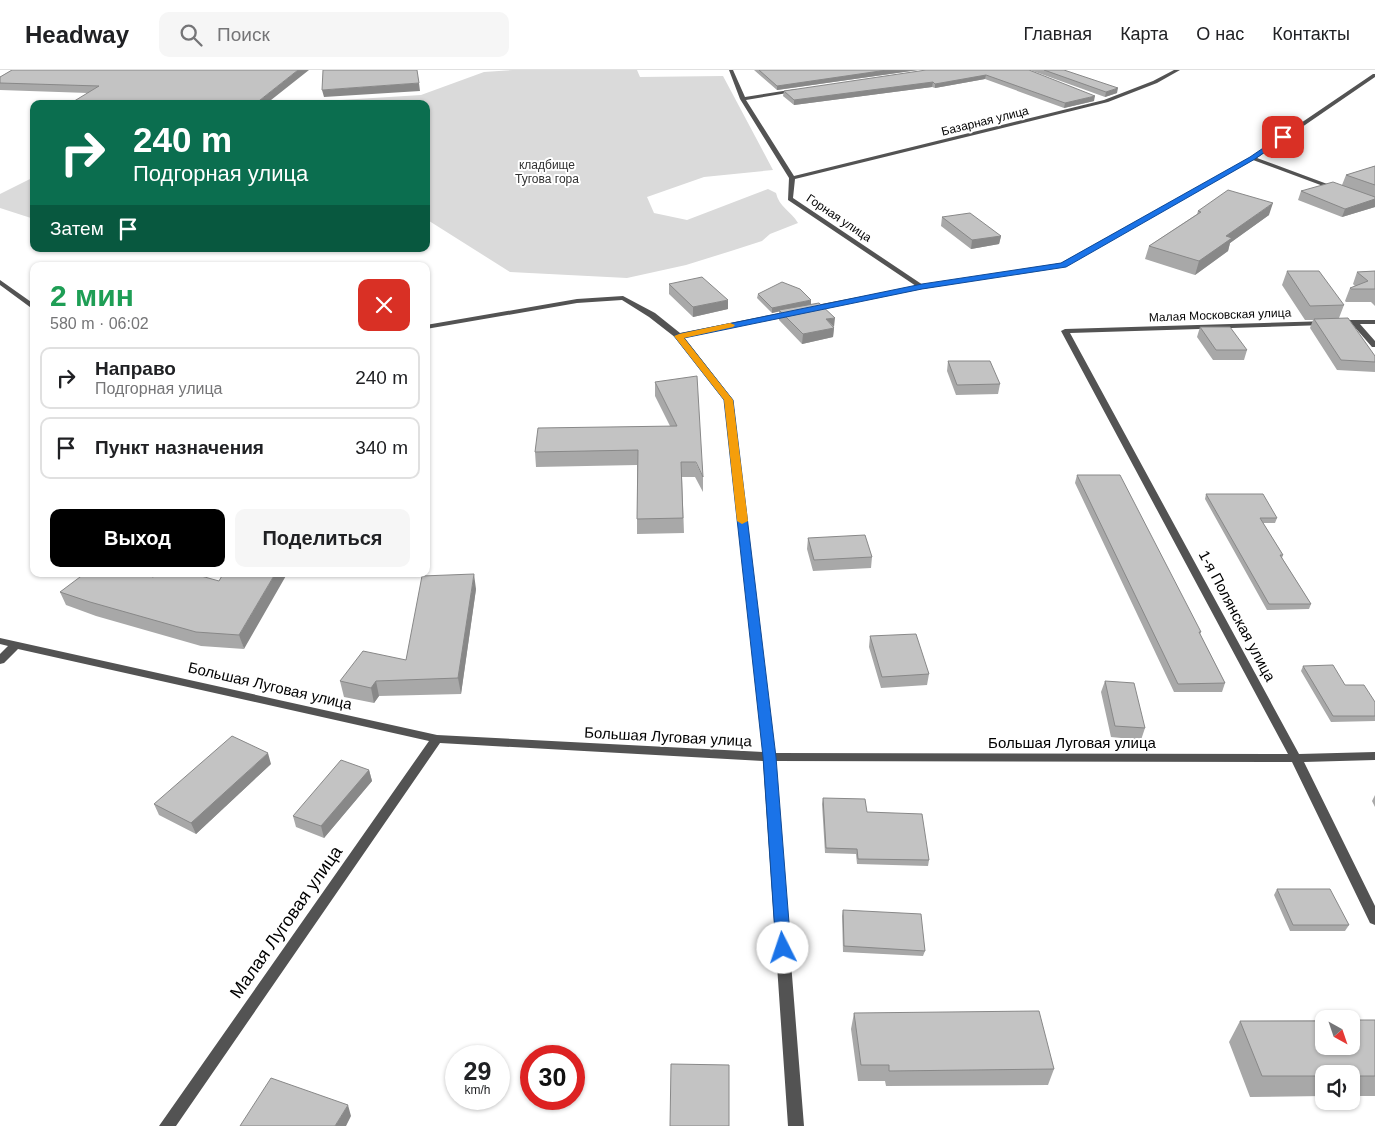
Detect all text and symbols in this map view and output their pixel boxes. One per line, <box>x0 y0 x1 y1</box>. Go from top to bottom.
search box <box>159 12 509 57</box>
text: Headway <box>25 21 129 48</box>
icon: search <box>177 21 205 49</box>
text: Поиск <box>217 24 270 45</box>
text: Главная <box>1024 24 1092 44</box>
text: Карта <box>1120 24 1168 44</box>
text: О нас <box>1196 24 1244 44</box>
text: Контакты <box>1272 24 1350 44</box>
street label: Базарная улица <box>940 103 1030 139</box>
pin <box>1262 116 1304 158</box>
icon: right <box>50 120 115 185</box>
text: 240 m <box>133 120 232 159</box>
icon: arrive <box>1269 123 1297 151</box>
park label: кладбище Тугова гора <box>515 158 579 186</box>
text: Подгорная улица <box>133 161 308 186</box>
street label: Горная улица <box>804 191 874 245</box>
icon: arrive <box>114 215 142 243</box>
text: Затем <box>50 218 104 239</box>
text: 2 мин <box>50 279 134 312</box>
button: close <box>358 279 410 331</box>
street label: Малая Московская улица <box>1149 306 1292 324</box>
text: 580 m · 06:02 <box>50 315 149 332</box>
text: Направо <box>95 358 176 379</box>
icon: right <box>52 364 80 392</box>
text: 240 m <box>355 367 408 388</box>
text: Подгорная улица <box>95 380 223 397</box>
icon: arrive <box>52 434 80 462</box>
text: Пункт назначения <box>95 437 264 458</box>
text: 340 m <box>355 437 408 458</box>
button: Выход <box>50 509 225 567</box>
button: Поделиться <box>235 509 410 567</box>
street label: 1-я Полянская улица <box>1196 547 1279 685</box>
street label: Большая Луговая улица <box>186 658 354 713</box>
street label: Большая Луговая улица <box>584 724 753 749</box>
street label: Большая Луговая улица <box>988 734 1157 751</box>
street label: Малая Луговая улица <box>226 841 347 1002</box>
position arrow <box>756 921 808 973</box>
north arrow <box>1315 1010 1360 1055</box>
map controls <box>1315 1010 1360 1110</box>
speed limit sign: 30 <box>520 1045 585 1110</box>
text: 29 <box>464 1057 491 1085</box>
button: sound <box>1315 1065 1360 1110</box>
text: km/h <box>464 1083 491 1097</box>

